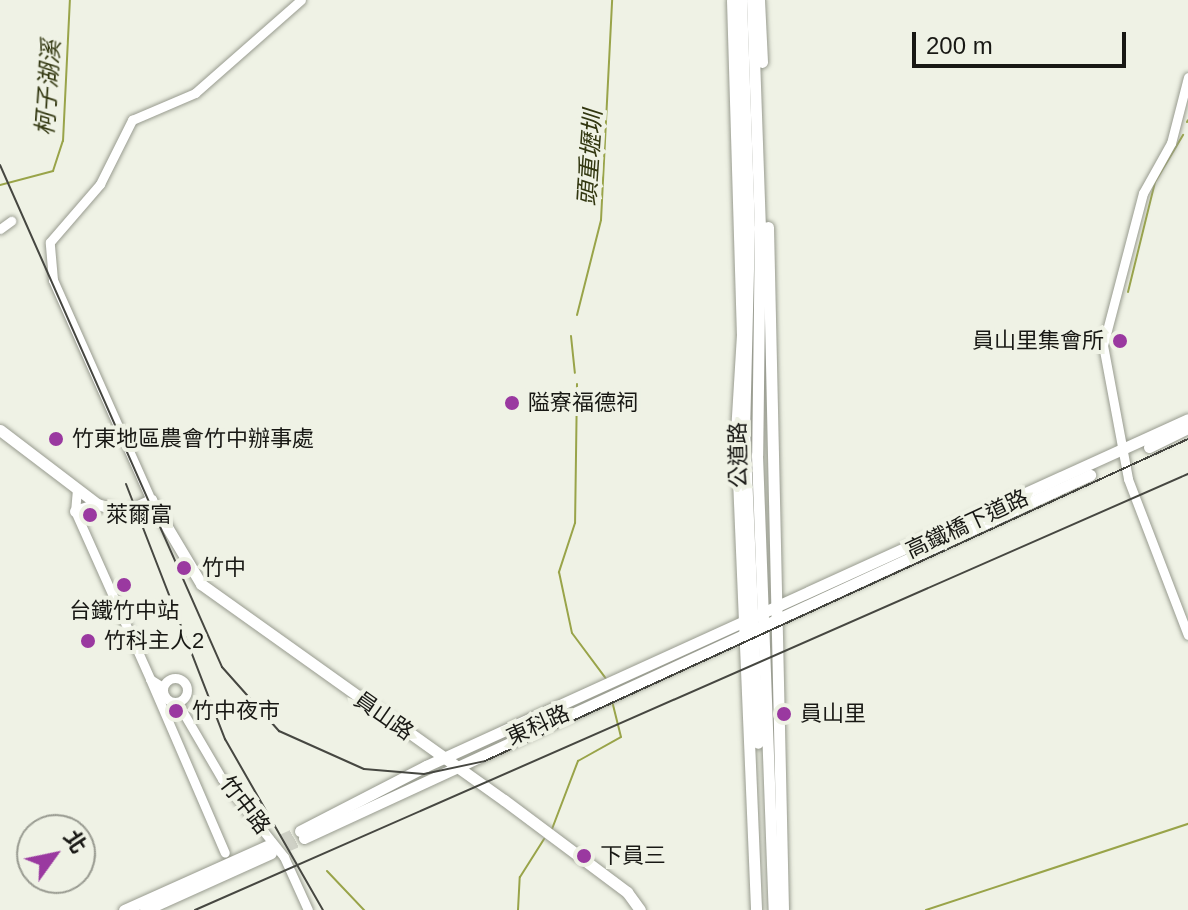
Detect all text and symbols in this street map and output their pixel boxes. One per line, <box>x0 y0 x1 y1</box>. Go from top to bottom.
scale bar <box>916 16 1130 66</box>
text: 200 m <box>926 32 993 59</box>
water label: 柯子湖溪 <box>30 39 66 137</box>
water label: 頭重壢圳 <box>572 109 608 207</box>
place label: 員山里集會所 <box>972 328 1104 354</box>
marker: 員山里集會所 <box>1111 332 1129 350</box>
place label: 隘寮福德祠 <box>528 390 638 416</box>
marker: 隘寮福德祠 <box>503 394 521 412</box>
street label: 公道路 <box>724 422 752 488</box>
place label: 竹東地區農會竹中辦事處 <box>72 426 314 452</box>
marker: 竹東地區農會竹中辦事處 <box>47 430 65 448</box>
street label: 高鐵橋下道路 <box>902 484 1032 564</box>
place label: 萊爾富 <box>106 502 172 528</box>
marker: 萊爾富 <box>81 506 99 524</box>
place label: 竹中 <box>202 555 246 581</box>
marker: 竹中 <box>173 557 195 579</box>
marker: 台鐵竹中站 <box>115 576 133 594</box>
place label: 台鐵竹中站 <box>69 598 179 624</box>
place label: 竹科主人2 <box>104 628 204 654</box>
marker: 竹科主人2 <box>79 632 97 650</box>
street label: 員山路 <box>349 686 419 746</box>
place label: 竹中夜市 <box>192 698 280 724</box>
street label: 東科路 <box>502 700 574 750</box>
place label: 員山里 <box>800 701 866 727</box>
marker: 竹中夜市 <box>167 702 185 720</box>
marker: 員山里 <box>775 705 793 723</box>
street label: 竹中路 <box>214 771 276 839</box>
north arrow <box>16 814 96 894</box>
text: 北 <box>58 826 91 858</box>
place label: 下員三 <box>600 843 666 869</box>
marker: 下員三 <box>575 847 593 865</box>

